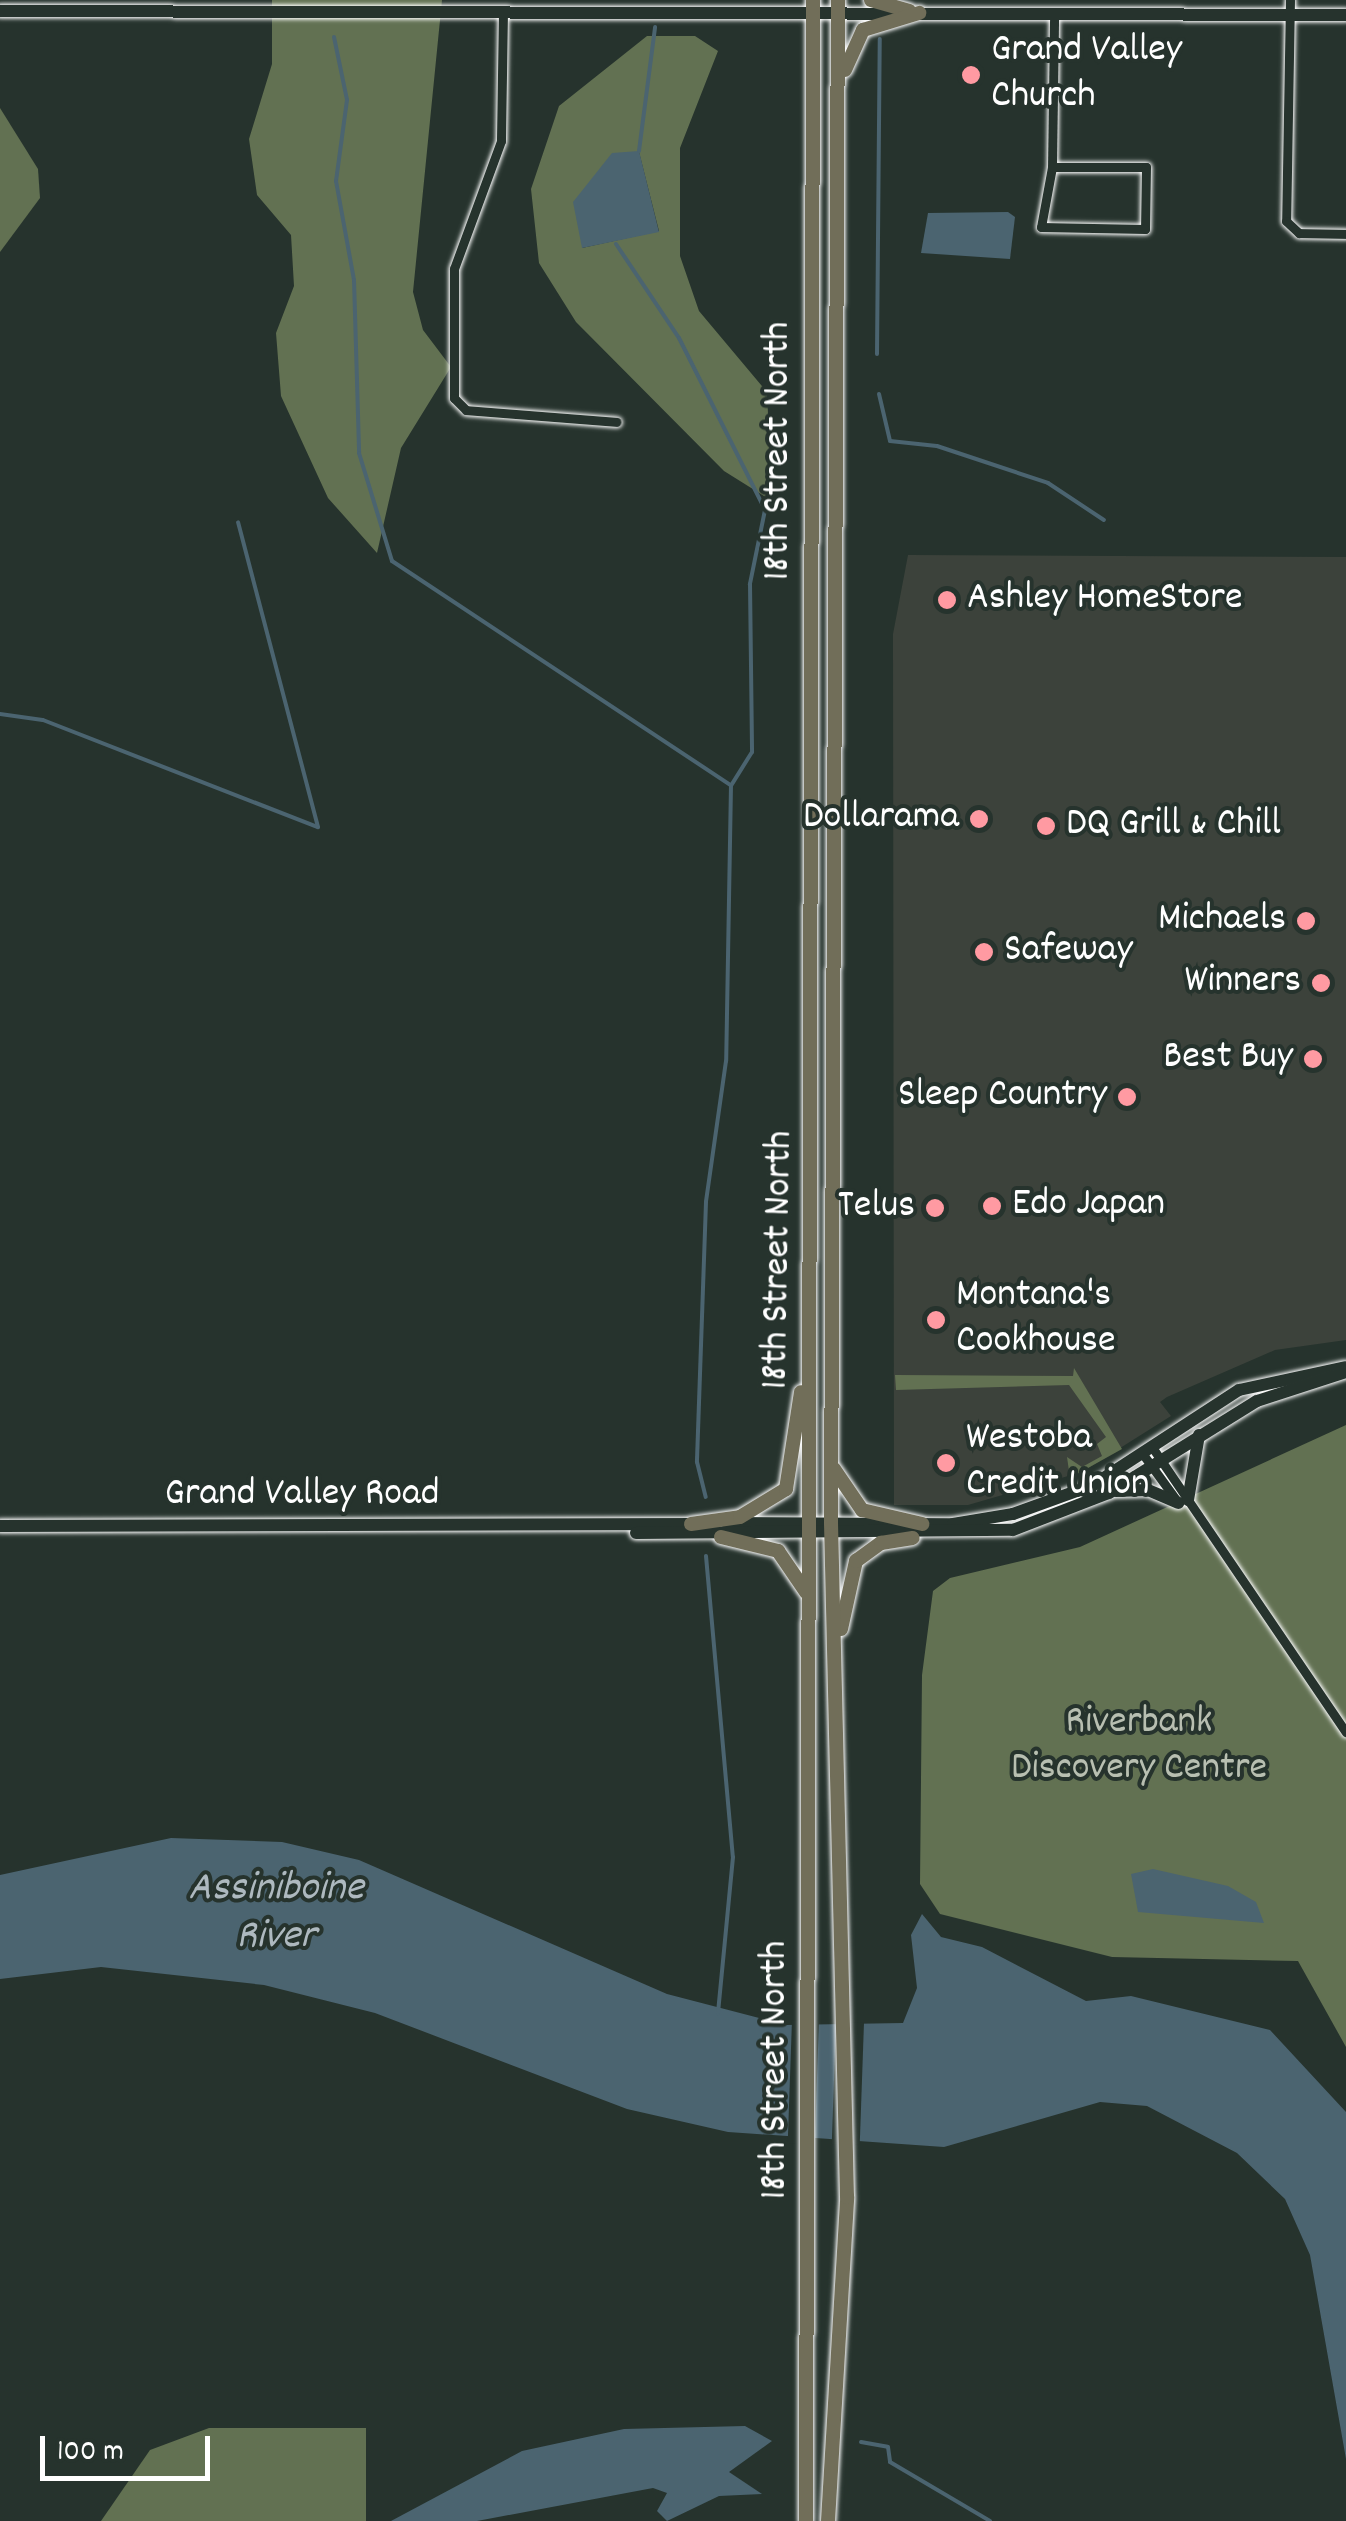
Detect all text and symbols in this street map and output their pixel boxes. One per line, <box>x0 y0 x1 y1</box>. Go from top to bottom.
place label: Grand Valley Church <box>991 28 1182 122</box>
marker: Grand Valley Church <box>960 64 982 86</box>
street label: 18th Street North <box>756 322 804 580</box>
place label: Ashley HomeStore <box>967 576 1242 624</box>
marker: Ashley HomeStore <box>936 589 958 611</box>
place label: Dollarama <box>803 795 959 843</box>
place label: DQ Grill & Chill <box>1066 802 1281 850</box>
marker: Dollarama <box>968 808 990 830</box>
marker: DQ Grill & Chill <box>1035 815 1057 837</box>
place label: Michaels <box>1158 897 1286 945</box>
marker: Michaels <box>1295 910 1317 932</box>
place label: Safeway <box>1004 928 1133 976</box>
marker: Safeway <box>973 941 995 963</box>
place label: Winners <box>1184 959 1301 1007</box>
marker: Winners <box>1310 972 1332 994</box>
place label: Best Buy <box>1163 1035 1293 1083</box>
marker: Best Buy <box>1302 1048 1324 1070</box>
place label: Sleep Country <box>898 1073 1107 1121</box>
marker: Sleep Country <box>1116 1086 1138 1108</box>
street label: 18th Street North <box>754 1130 806 1390</box>
place label: Edo Japan <box>1012 1182 1165 1230</box>
place label: Telus <box>838 1184 915 1232</box>
marker: Edo Japan <box>981 1195 1003 1217</box>
marker: Telus <box>924 1197 946 1219</box>
place label: Montana's Cookhouse <box>956 1273 1116 1367</box>
marker: Montana's Cookhouse <box>925 1309 947 1331</box>
place label: Westoba Credit Union <box>966 1416 1150 1510</box>
marker: Westoba Credit Union <box>935 1452 957 1474</box>
street label: Grand Valley Road <box>165 1472 439 1520</box>
park label: Riverbank Discovery Centre <box>1011 1700 1267 1794</box>
water label: Assiniboine River <box>188 1865 364 1964</box>
street label: 18th Street North <box>753 1941 801 2199</box>
scale bar <box>45 2416 215 2478</box>
text: 100 m <box>57 2432 124 2475</box>

